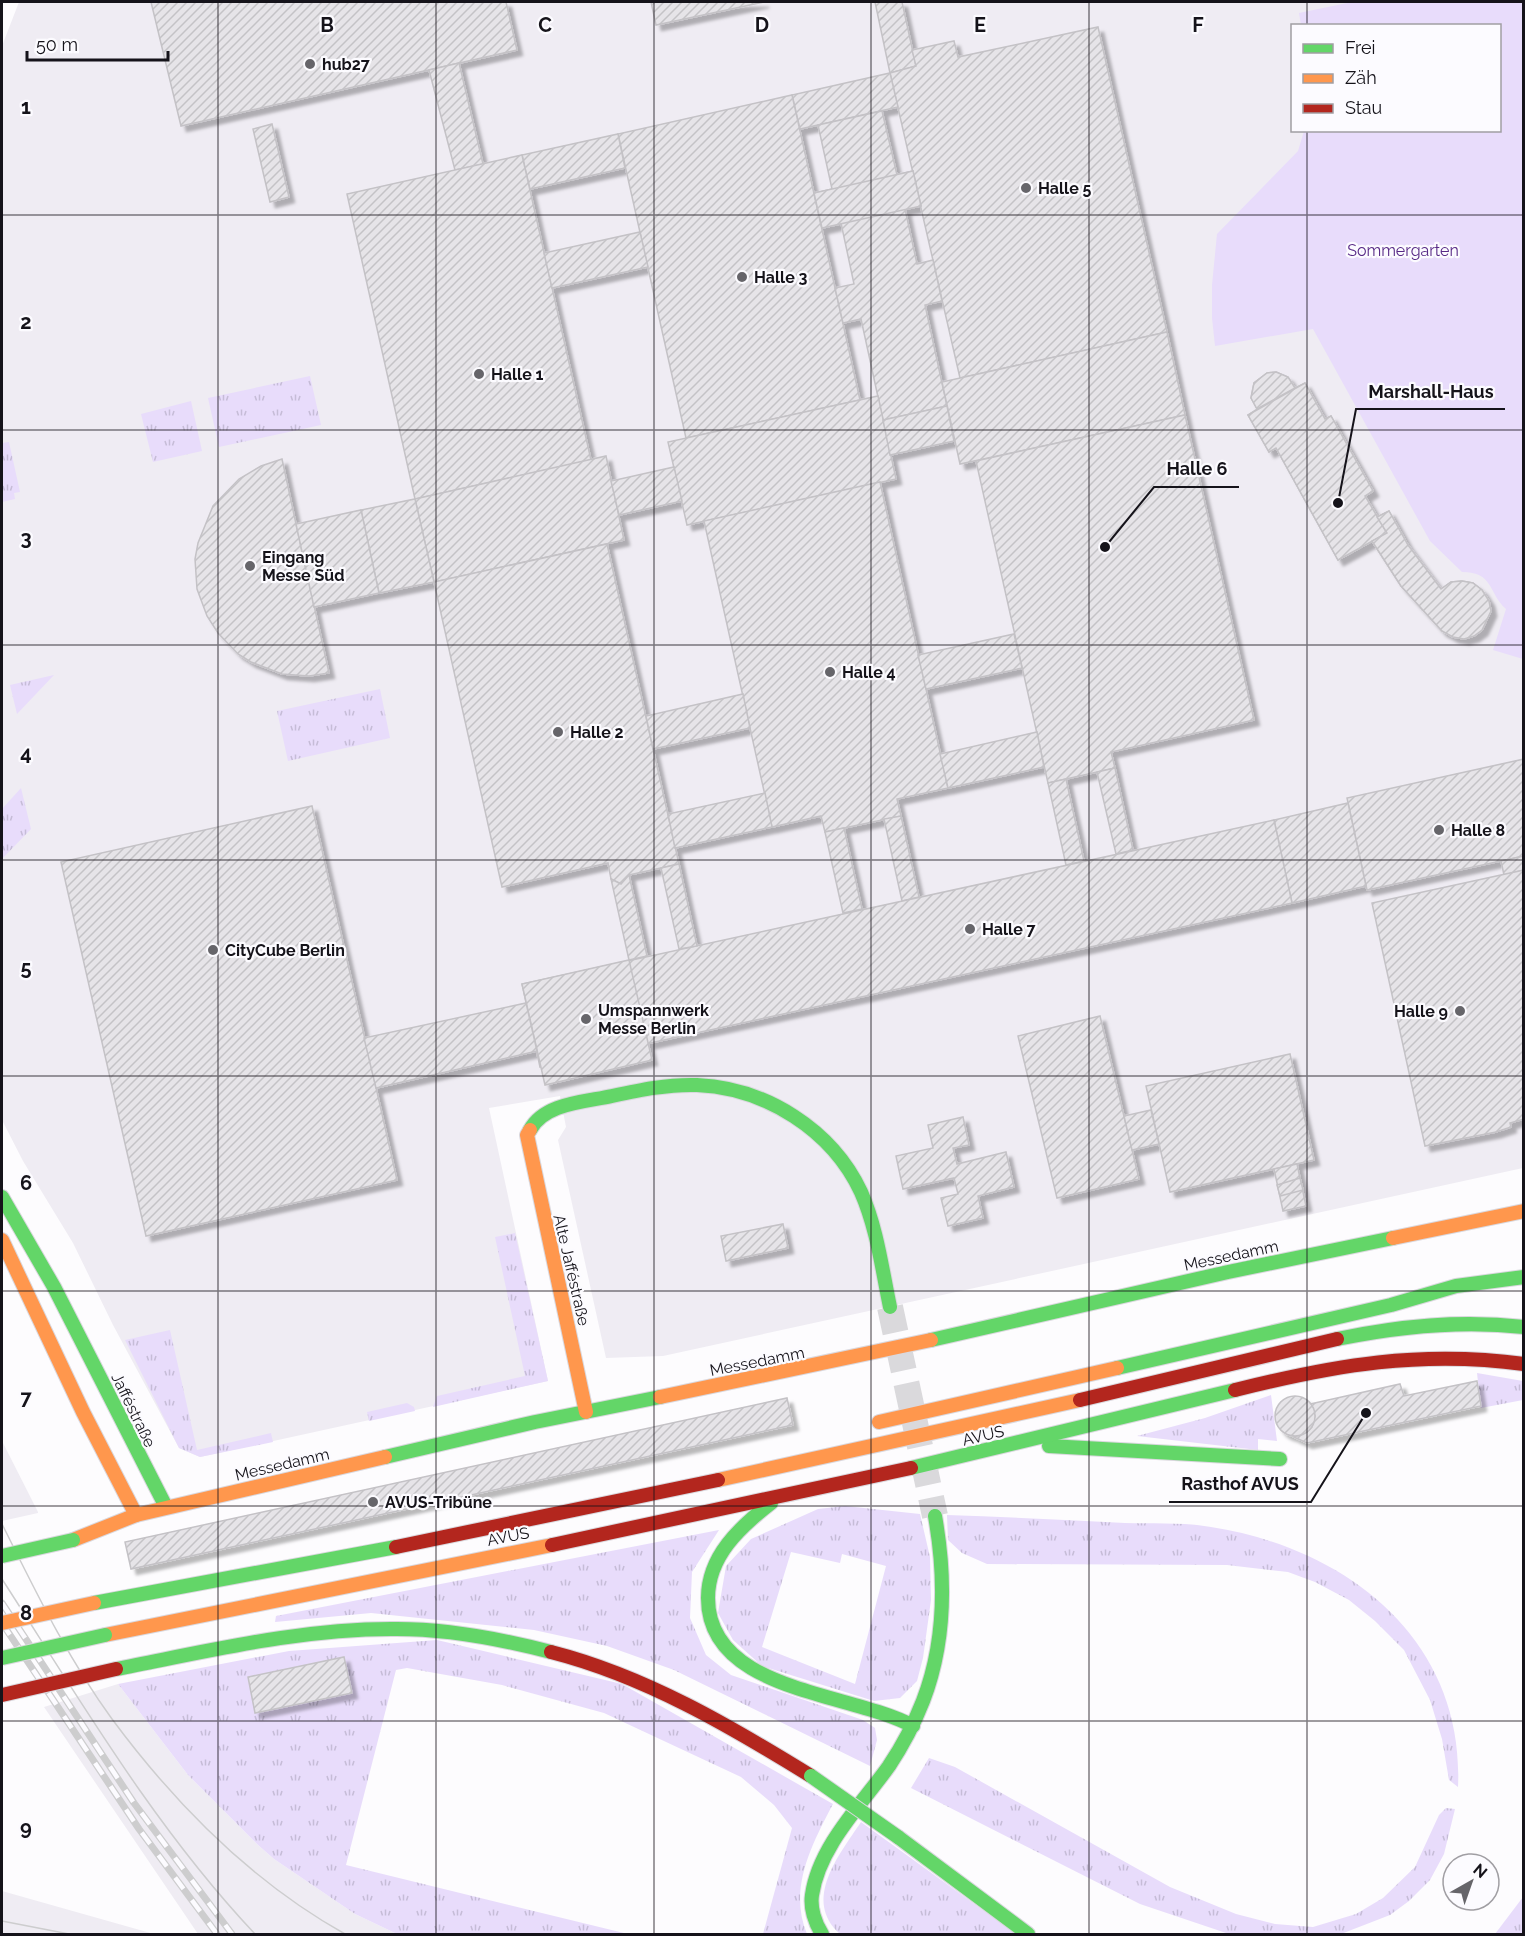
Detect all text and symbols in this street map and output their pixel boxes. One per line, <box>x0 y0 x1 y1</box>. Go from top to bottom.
text: B <box>320 13 334 37</box>
text: C <box>538 13 552 37</box>
text: D <box>755 13 769 37</box>
text: E <box>974 13 986 37</box>
text: F <box>1192 13 1204 37</box>
scale bar <box>27 24 168 62</box>
legend <box>1291 24 1501 132</box>
text: 50 m <box>36 34 78 55</box>
text: Frei <box>1345 37 1375 58</box>
place label: hub27 <box>322 55 370 74</box>
marker: hub27 <box>303 57 317 71</box>
text: Zäh <box>1345 67 1377 88</box>
text: 1 <box>21 95 31 119</box>
text: Stau <box>1345 97 1382 118</box>
place label: Halle 5 <box>1038 179 1092 198</box>
marker: Halle 5 <box>1019 181 1033 195</box>
park label: Sommergarten <box>1347 241 1459 260</box>
place label: Halle 3 <box>754 268 808 287</box>
marker: Halle 3 <box>735 270 749 284</box>
text: 2 <box>20 310 32 334</box>
place label: Halle 1 <box>491 365 544 384</box>
marker: Halle 1 <box>472 367 486 381</box>
callout: Marshall-Haus <box>1356 373 1505 409</box>
text: Marshall-Haus <box>1368 381 1494 402</box>
callout: Halle 6 <box>1154 451 1239 487</box>
text: Halle 6 <box>1166 458 1228 479</box>
text: 3 <box>20 526 32 550</box>
place label: Eingang Messe Süd <box>262 548 345 585</box>
marker: Eingang Messe Süd <box>243 559 257 573</box>
place label: Halle 4 <box>842 663 896 682</box>
marker: Halle 4 <box>823 665 837 679</box>
place label: Halle 2 <box>570 723 624 742</box>
marker: Halle 2 <box>551 725 565 739</box>
text: 4 <box>20 741 32 765</box>
place label: Halle 8 <box>1451 821 1505 840</box>
marker: Halle 8 <box>1432 823 1446 837</box>
place label: Halle 7 <box>982 920 1036 939</box>
marker: Halle 7 <box>963 922 977 936</box>
place label: CityCube Berlin <box>225 941 345 960</box>
marker: CityCube Berlin <box>206 943 220 957</box>
text: 5 <box>20 956 32 980</box>
place label: Umspannwerk Messe Berlin <box>598 1001 709 1038</box>
place label: Halle 9 <box>1394 1002 1448 1021</box>
marker: Halle 9 <box>1453 1004 1467 1018</box>
marker: Umspannwerk Messe Berlin <box>579 1012 593 1026</box>
text: 6 <box>20 1171 32 1195</box>
street label: Alte Jafféstraße <box>549 1213 594 1328</box>
street label: Messedamm <box>1182 1236 1280 1275</box>
street label: Messedamm <box>708 1343 806 1380</box>
street label: Jafféstraße <box>107 1370 160 1450</box>
text: 7 <box>20 1386 32 1410</box>
street label: AVUS <box>960 1421 1006 1450</box>
street label: Messedamm <box>233 1444 331 1485</box>
callout: Rasthof AVUS <box>1169 1466 1311 1502</box>
text: Rasthof AVUS <box>1181 1473 1299 1494</box>
place label: AVUS-Tribüne <box>385 1493 492 1512</box>
marker: AVUS-Tribüne <box>366 1495 380 1509</box>
street label: AVUS <box>485 1523 531 1550</box>
text: 8 <box>20 1601 32 1625</box>
text: 9 <box>20 1816 32 1840</box>
north arrow <box>1441 1852 1501 1912</box>
text: N <box>1470 1860 1491 1882</box>

